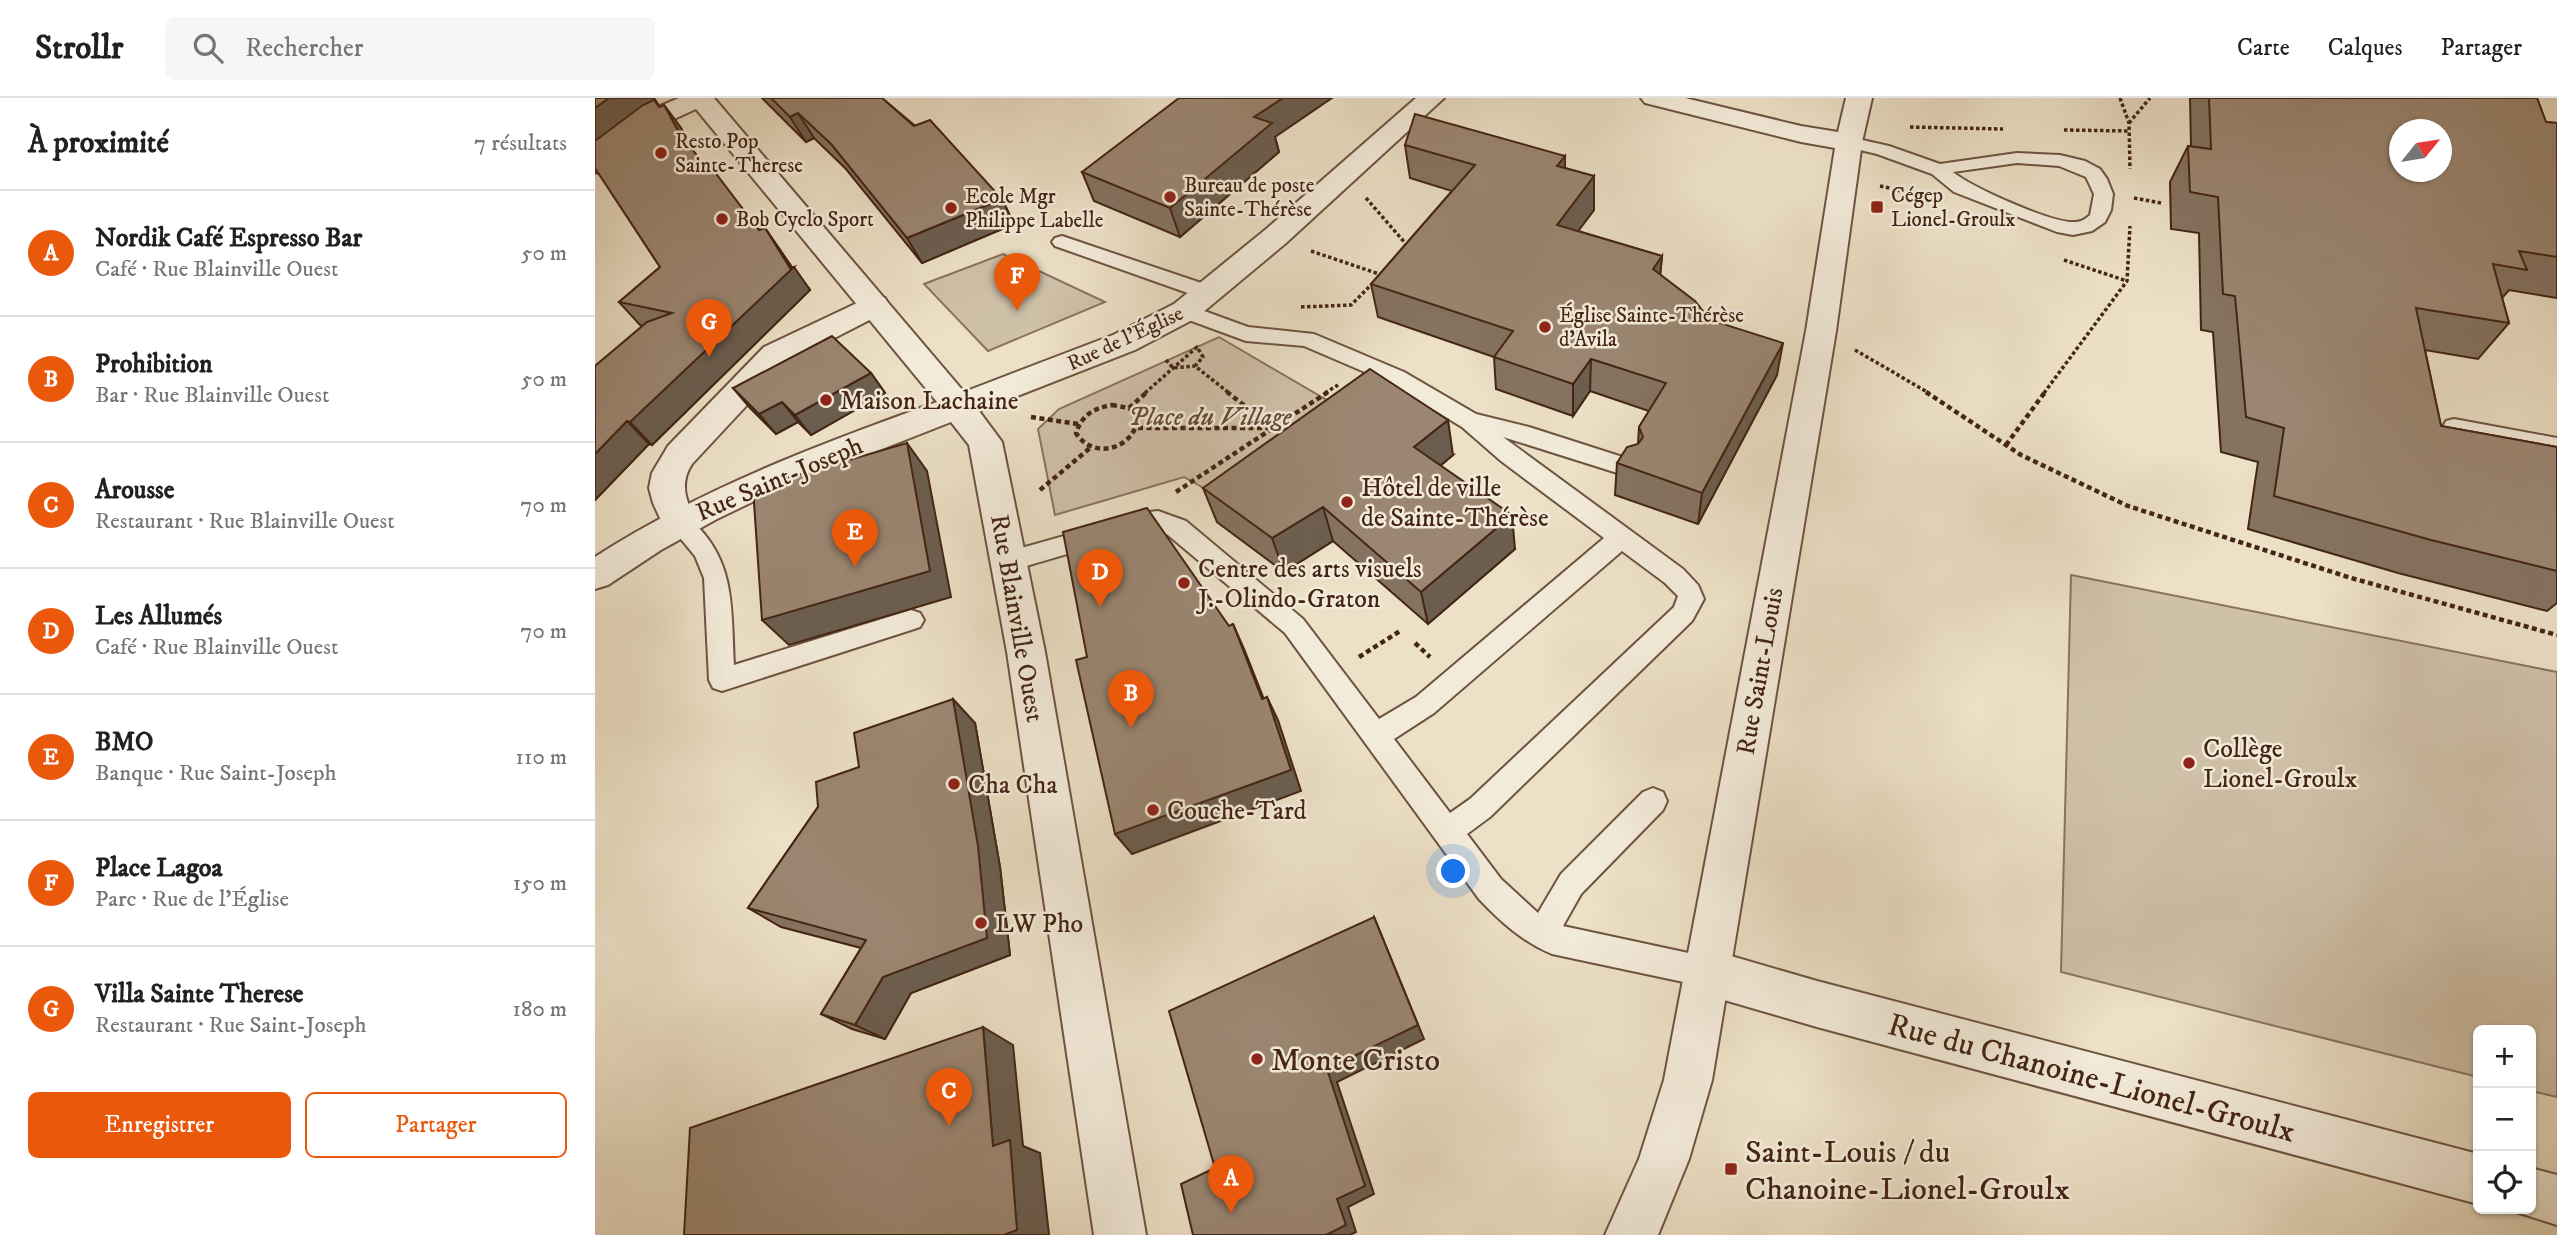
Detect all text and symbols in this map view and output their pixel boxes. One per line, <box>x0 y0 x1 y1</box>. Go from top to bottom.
search box <box>165 17 655 80</box>
text: Strollr <box>35 28 123 69</box>
icon: search <box>189 29 227 67</box>
text: Rechercher <box>245 32 363 65</box>
text: Carte <box>2237 33 2290 63</box>
text: Calques <box>2328 33 2403 63</box>
text: Partager <box>2441 33 2522 63</box>
north arrow <box>2389 119 2452 182</box>
text: À proximité <box>28 125 169 162</box>
text: 7 résultats <box>474 129 567 158</box>
place label: Resto Pop Sainte-Therese <box>675 129 803 179</box>
marker: Resto Pop Sainte-Therese <box>653 145 669 161</box>
place label: Bureau de poste Sainte-Thérèse <box>1184 173 1315 223</box>
place label: Cégep Lionel-Groulx <box>1891 183 2016 233</box>
place label: Ecole Mgr Philippe Labelle <box>965 184 1104 234</box>
marker: Bureau de poste Sainte-Thérèse <box>1162 189 1178 205</box>
marker: Cégep Lionel-Groulx <box>1869 199 1885 215</box>
marker: Ecole Mgr Philippe Labelle <box>943 200 959 216</box>
place label: Bob Cyclo Sport <box>736 207 874 233</box>
marker: Bob Cyclo Sport <box>714 211 730 227</box>
text: Nordik Café Espresso Bar <box>95 222 362 255</box>
text: A <box>44 239 58 268</box>
text: 50 m <box>521 239 567 268</box>
pin: F <box>994 253 1040 311</box>
text: Café · Rue Blainville Ouest <box>95 255 338 284</box>
pin: G <box>686 299 732 357</box>
street label: Rue de l'Église <box>1063 300 1188 377</box>
place label: Église Sainte-Thérèse d'Avila <box>1559 302 1744 353</box>
marker: Église Sainte-Thérèse d'Avila <box>1537 319 1553 335</box>
text: Prohibition <box>95 348 213 381</box>
text: B <box>44 365 58 394</box>
text: 50 m <box>521 365 567 394</box>
text: Bar · Rue Blainville Ouest <box>95 381 329 410</box>
place label: Maison Lachaine <box>840 385 1019 418</box>
marker: Maison Lachaine <box>818 392 834 408</box>
park label: Place du Village <box>1128 401 1293 434</box>
street label: Rue Saint-Joseph <box>691 429 868 529</box>
place label: Hôtel de ville de Sainte-Thérèse <box>1361 472 1549 535</box>
text: Arousse <box>95 474 175 507</box>
text: C <box>43 491 59 520</box>
text: 70 m <box>520 491 567 520</box>
marker: Hôtel de ville de Sainte-Thérèse <box>1339 494 1355 510</box>
text: Restaurant · Rue Blainville Ouest <box>95 507 395 536</box>
pin: E <box>832 509 878 567</box>
street label: Rue Blainville Ouest <box>982 512 1051 725</box>
pin: D <box>1077 549 1123 607</box>
place label: Centre des arts visuels J.-Olindo-Graton <box>1196 553 1422 616</box>
marker: Centre des arts visuels J.-Olindo-Graton <box>1176 575 1192 591</box>
street label: Rue Saint-Louis <box>1730 585 1791 757</box>
text: Les Allumés <box>95 600 222 633</box>
text: D <box>42 617 60 646</box>
text: 70 m <box>520 617 567 646</box>
text: Café · Rue Blainville Ouest <box>95 633 338 662</box>
pin: B <box>1108 670 1154 728</box>
text: BMO <box>95 726 153 759</box>
place label: Collège Lionel-Groulx <box>2203 733 2358 796</box>
text: E <box>43 743 59 772</box>
text: 110 m <box>516 743 567 772</box>
marker: Collège Lionel-Groulx <box>2181 755 2197 771</box>
text: Banque · Rue Saint-Joseph <box>95 759 337 788</box>
place label: Cha Cha <box>968 769 1058 802</box>
marker: Cha Cha <box>946 776 962 792</box>
place label: Couche-Tard <box>1167 795 1307 828</box>
marker: Couche-Tard <box>1145 802 1161 818</box>
text: Place Lagoa <box>95 852 223 885</box>
your location <box>1436 854 1470 888</box>
text: F <box>44 869 58 898</box>
text: 150 m <box>513 869 567 898</box>
text: Parc · Rue de l'Église <box>95 885 289 914</box>
place label: LW Pho <box>995 908 1083 941</box>
marker: LW Pho <box>973 915 989 931</box>
text: Villa Sainte Therese <box>95 978 304 1011</box>
text: G <box>43 995 59 1024</box>
text: 180 m <box>512 995 567 1024</box>
street label: Rue du Chanoine-Lionel-Groulx <box>1883 1005 2300 1153</box>
text: Restaurant · Rue Saint-Joseph <box>95 1011 366 1040</box>
map controls <box>2473 1025 2536 1214</box>
button: + <box>2473 1025 2536 1088</box>
place label: Monte Cristo <box>1271 1041 1440 1081</box>
marker: Monte Cristo <box>1249 1051 1265 1067</box>
pin: C <box>926 1068 972 1126</box>
button: − <box>2473 1088 2536 1151</box>
button: Enregistrer <box>28 1092 291 1158</box>
button: Partager <box>305 1092 567 1158</box>
place label: Saint-Louis / du Chanoine-Lionel-Groulx <box>1745 1133 2070 1210</box>
button: locate <box>2473 1151 2536 1214</box>
pin: A <box>1208 1155 1254 1213</box>
marker: Saint-Louis / du Chanoine-Lionel-Groulx <box>1723 1161 1739 1177</box>

